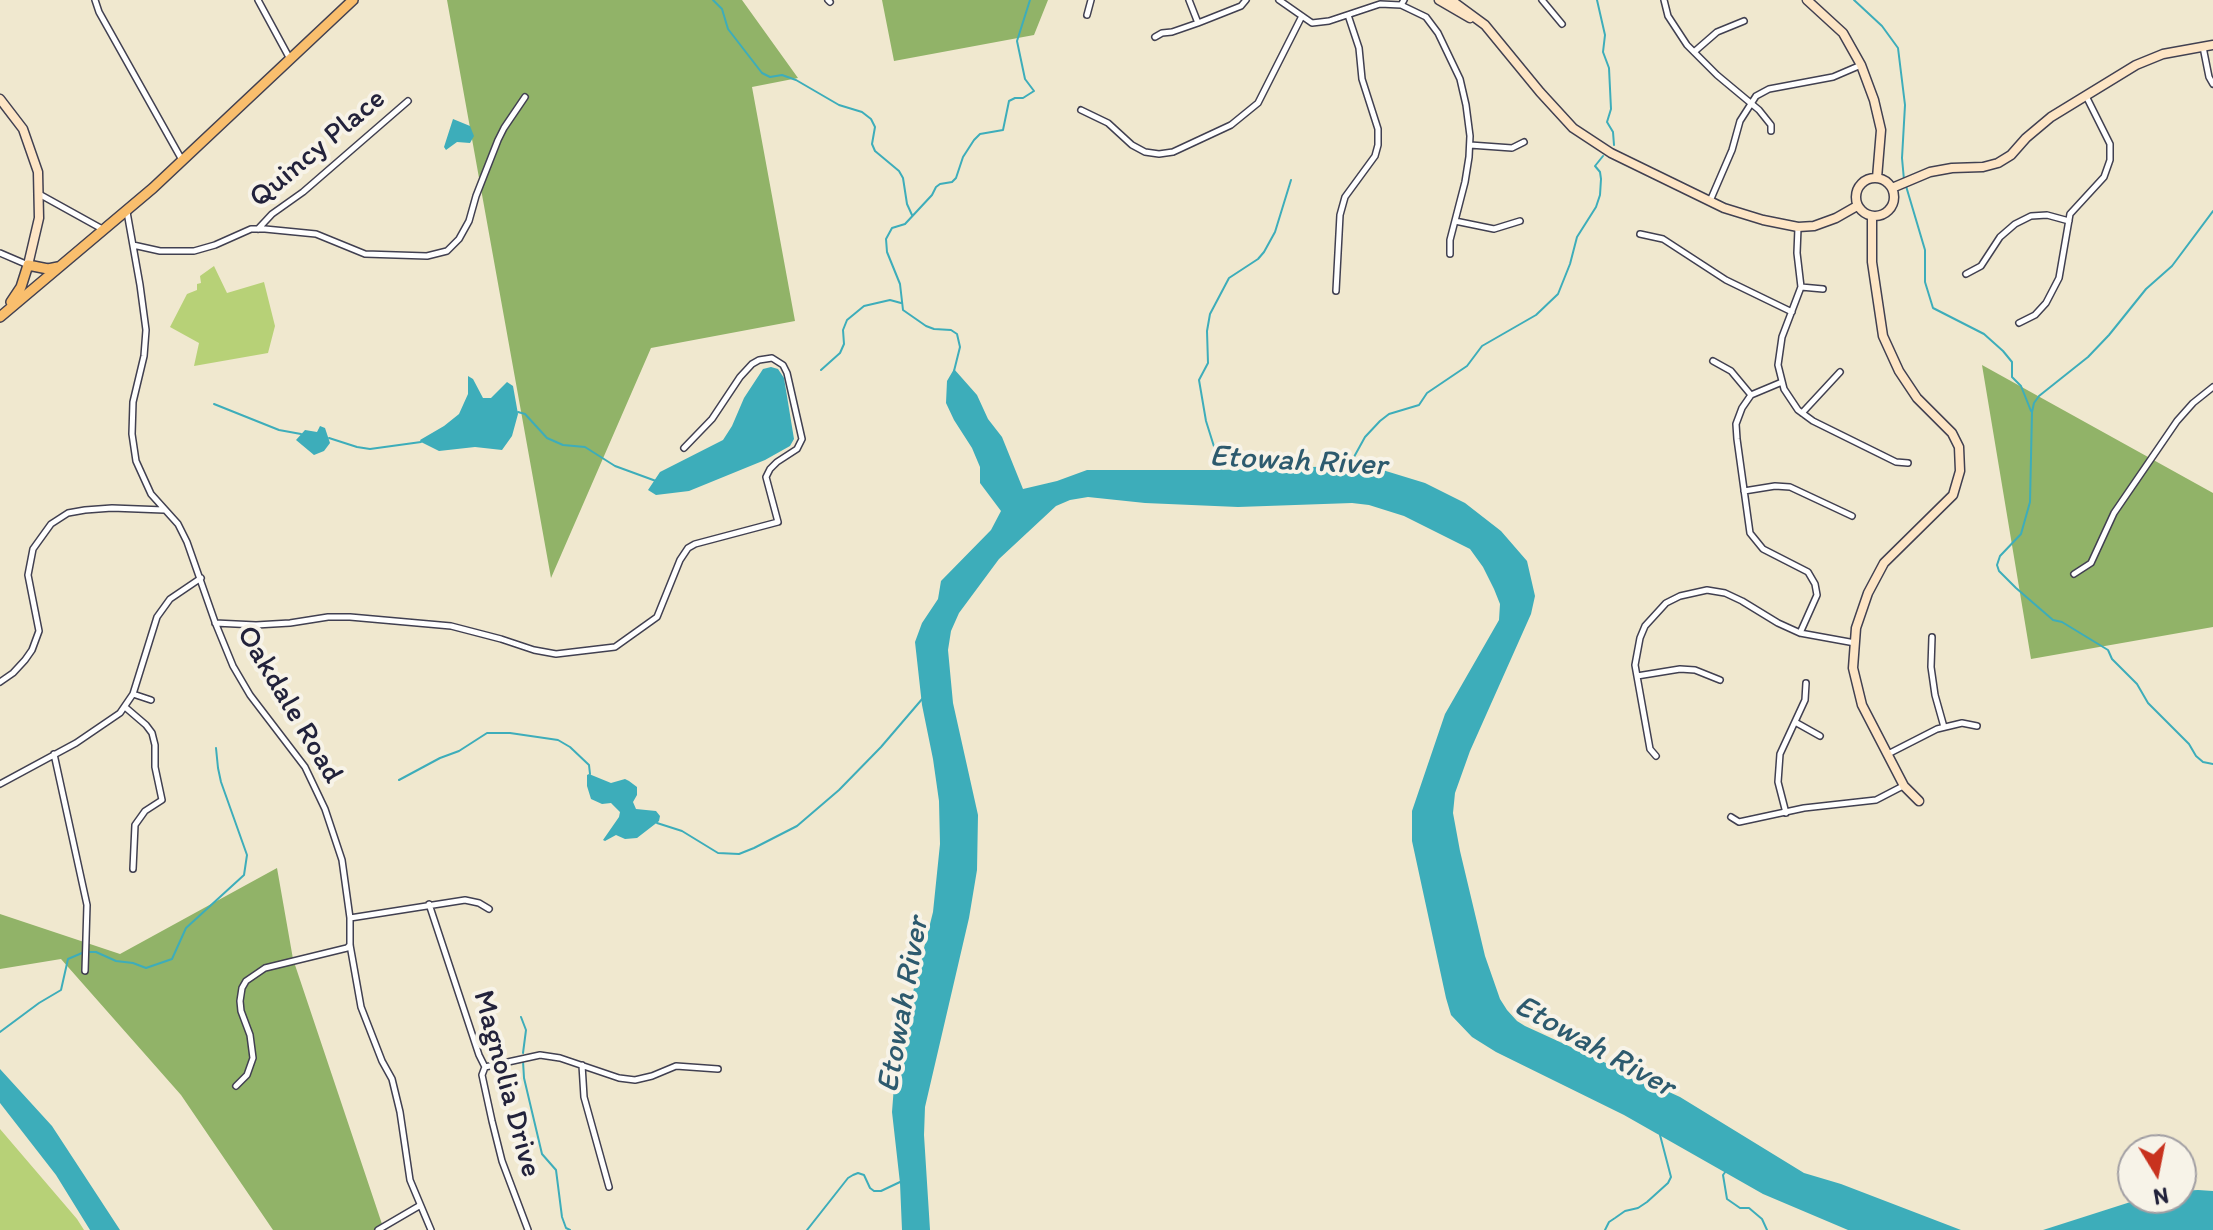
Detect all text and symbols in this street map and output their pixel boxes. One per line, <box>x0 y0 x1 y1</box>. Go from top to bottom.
street label: Quincy Place <box>243 82 393 216</box>
water label: Etowah River <box>1208 438 1388 486</box>
street label: Oakdale Road <box>228 620 350 790</box>
water label: Etowah River <box>870 914 938 1096</box>
street label: Magnolia Drive <box>464 987 548 1181</box>
water label: Etowah River <box>1507 987 1681 1107</box>
north arrow <box>2117 1134 2197 1214</box>
text: N <box>2151 1182 2171 1211</box>

